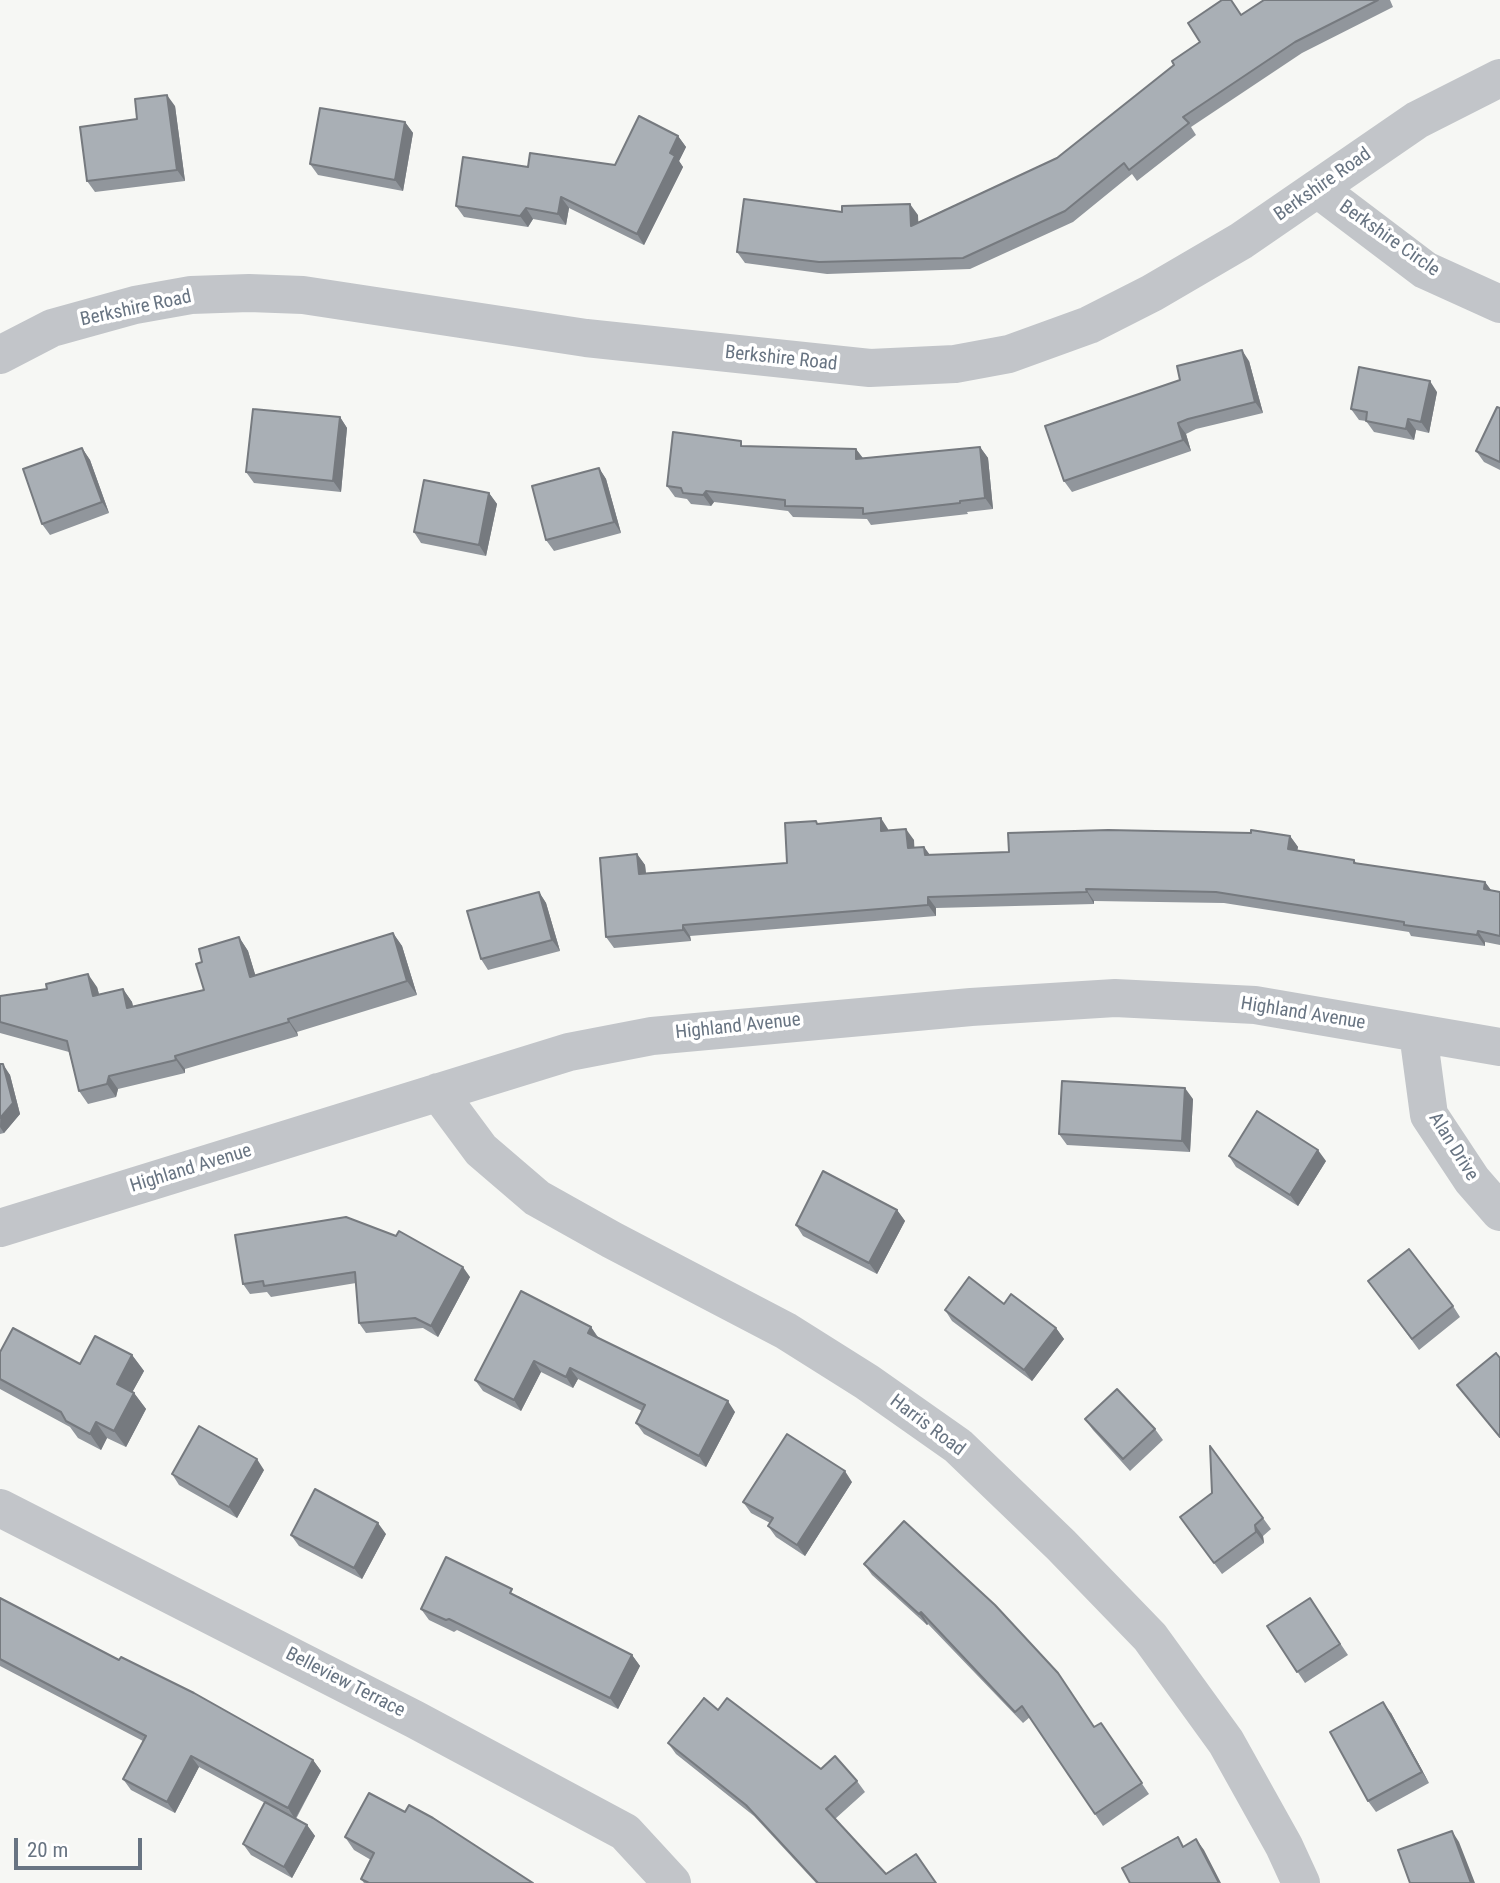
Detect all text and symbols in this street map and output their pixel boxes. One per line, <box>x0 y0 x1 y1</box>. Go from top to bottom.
street label: Berkshire Road <box>1270 143 1376 227</box>
street label: Berkshire Circle <box>1334 196 1444 282</box>
street label: Berkshire Road <box>78 286 194 332</box>
street label: Berkshire Road <box>724 342 838 376</box>
street label: Highland Avenue <box>1239 993 1367 1035</box>
street label: Highland Avenue <box>674 1009 802 1045</box>
street label: Alan Drive <box>1423 1109 1483 1185</box>
street label: Highland Avenue <box>127 1140 255 1198</box>
street label: Harris Road <box>885 1390 969 1462</box>
street label: Belleview Terrace <box>282 1643 408 1723</box>
scale bar <box>18 1824 145 1868</box>
text: 20 m <box>27 1838 68 1862</box>

